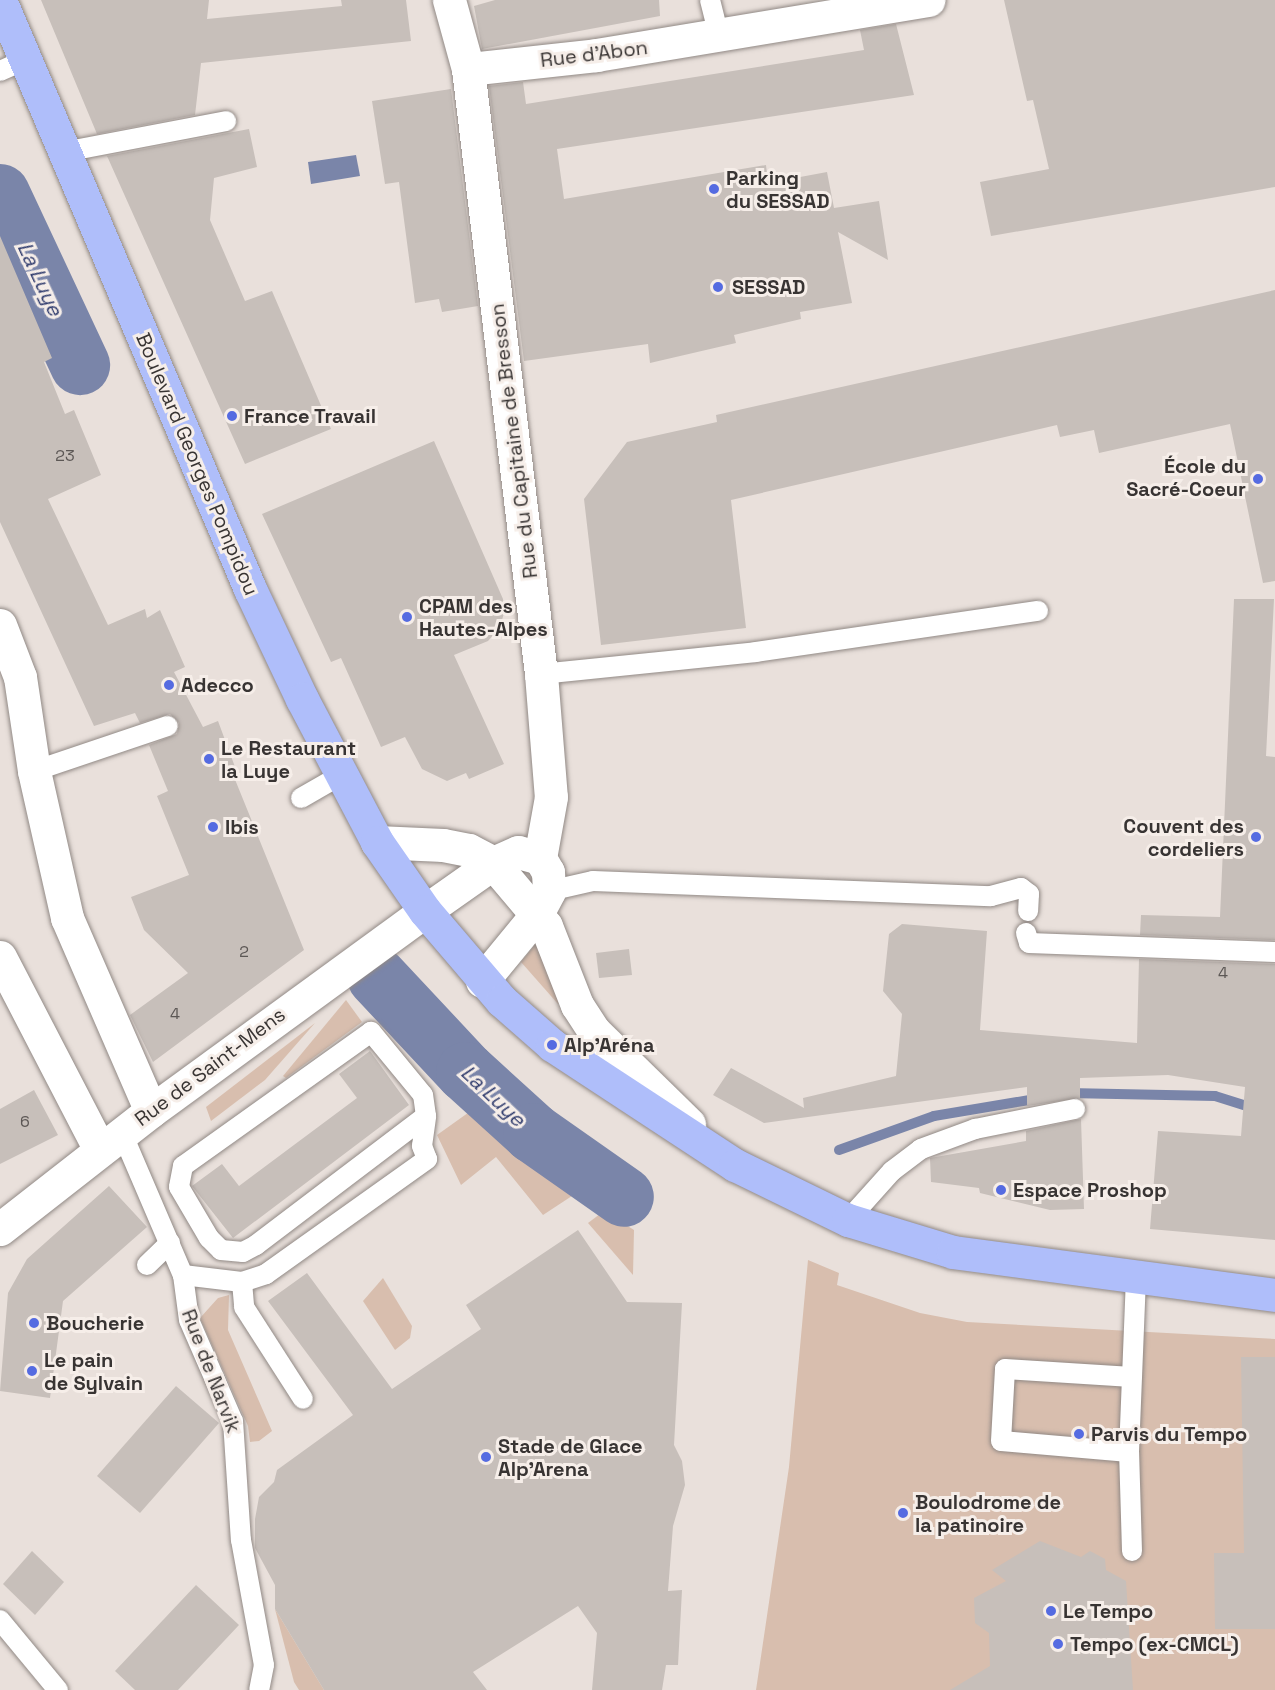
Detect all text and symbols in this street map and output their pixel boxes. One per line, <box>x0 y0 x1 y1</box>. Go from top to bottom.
street label: Rue d'Abon <box>539 36 649 72</box>
place label: Parking du SESSAD <box>726 166 830 213</box>
marker: Parking du SESSAD <box>707 182 721 196</box>
water label: La Luye <box>12 238 68 320</box>
place label: SESSAD <box>732 275 805 299</box>
marker: SESSAD <box>709 278 727 296</box>
street label: Rue du Capitaine de Bresson <box>485 302 543 580</box>
street label: Boulevard Georges Pompidou <box>131 329 263 599</box>
place label: France Travail <box>244 404 377 428</box>
marker: France Travail <box>225 409 239 423</box>
house number: 23 <box>55 446 75 466</box>
place label: École du Sacré-Coeur <box>1126 455 1246 502</box>
marker: École du Sacré-Coeur <box>1251 472 1265 486</box>
place label: CPAM des Hautes-Alpes <box>419 594 548 641</box>
marker: CPAM des Hautes-Alpes <box>400 610 414 624</box>
place label: Adecco <box>181 673 254 697</box>
marker: Adecco <box>162 678 176 692</box>
place label: Le Restaurant la Luye <box>221 736 356 783</box>
marker: Le Restaurant la Luye <box>202 752 216 766</box>
place label: Couvent des cordeliers <box>1123 814 1244 861</box>
place label: Ibis <box>225 815 259 839</box>
marker: Ibis <box>206 820 220 834</box>
marker: Couvent des cordeliers <box>1249 830 1263 844</box>
house number: 2 <box>239 942 249 962</box>
house number: 4 <box>1218 963 1228 983</box>
street label: Rue de Saint-Mens <box>130 1003 290 1131</box>
house number: 4 <box>170 1004 180 1024</box>
place label: Alp'Aréna <box>564 1033 655 1057</box>
marker: Alp'Aréna <box>545 1038 559 1052</box>
water label: La Luye <box>456 1060 530 1132</box>
house number: 6 <box>20 1112 30 1132</box>
place label: Espace Proshop <box>1013 1178 1167 1202</box>
marker: Espace Proshop <box>994 1183 1008 1197</box>
street label: Rue de Narvik <box>176 1306 246 1436</box>
place label: Boucherie <box>46 1311 144 1335</box>
marker: Boucherie <box>27 1316 41 1330</box>
place label: Le pain de Sylvain <box>44 1348 143 1395</box>
marker: Le pain de Sylvain <box>25 1364 39 1378</box>
place label: Parvis du Tempo <box>1091 1422 1248 1446</box>
marker: Parvis du Tempo <box>1072 1427 1086 1441</box>
place label: Stade de Glace Alp'Arena <box>498 1434 643 1481</box>
marker: Stade de Glace Alp'Arena <box>479 1450 493 1464</box>
place label: Boulodrome de la patinoire <box>915 1490 1061 1537</box>
marker: Boulodrome de la patinoire <box>896 1506 910 1520</box>
place label: Le Tempo <box>1063 1599 1154 1623</box>
marker: Le Tempo <box>1044 1604 1058 1618</box>
place label: Tempo (ex-CMCL) <box>1070 1632 1239 1656</box>
marker: Tempo (ex-CMCL) <box>1051 1637 1065 1651</box>

